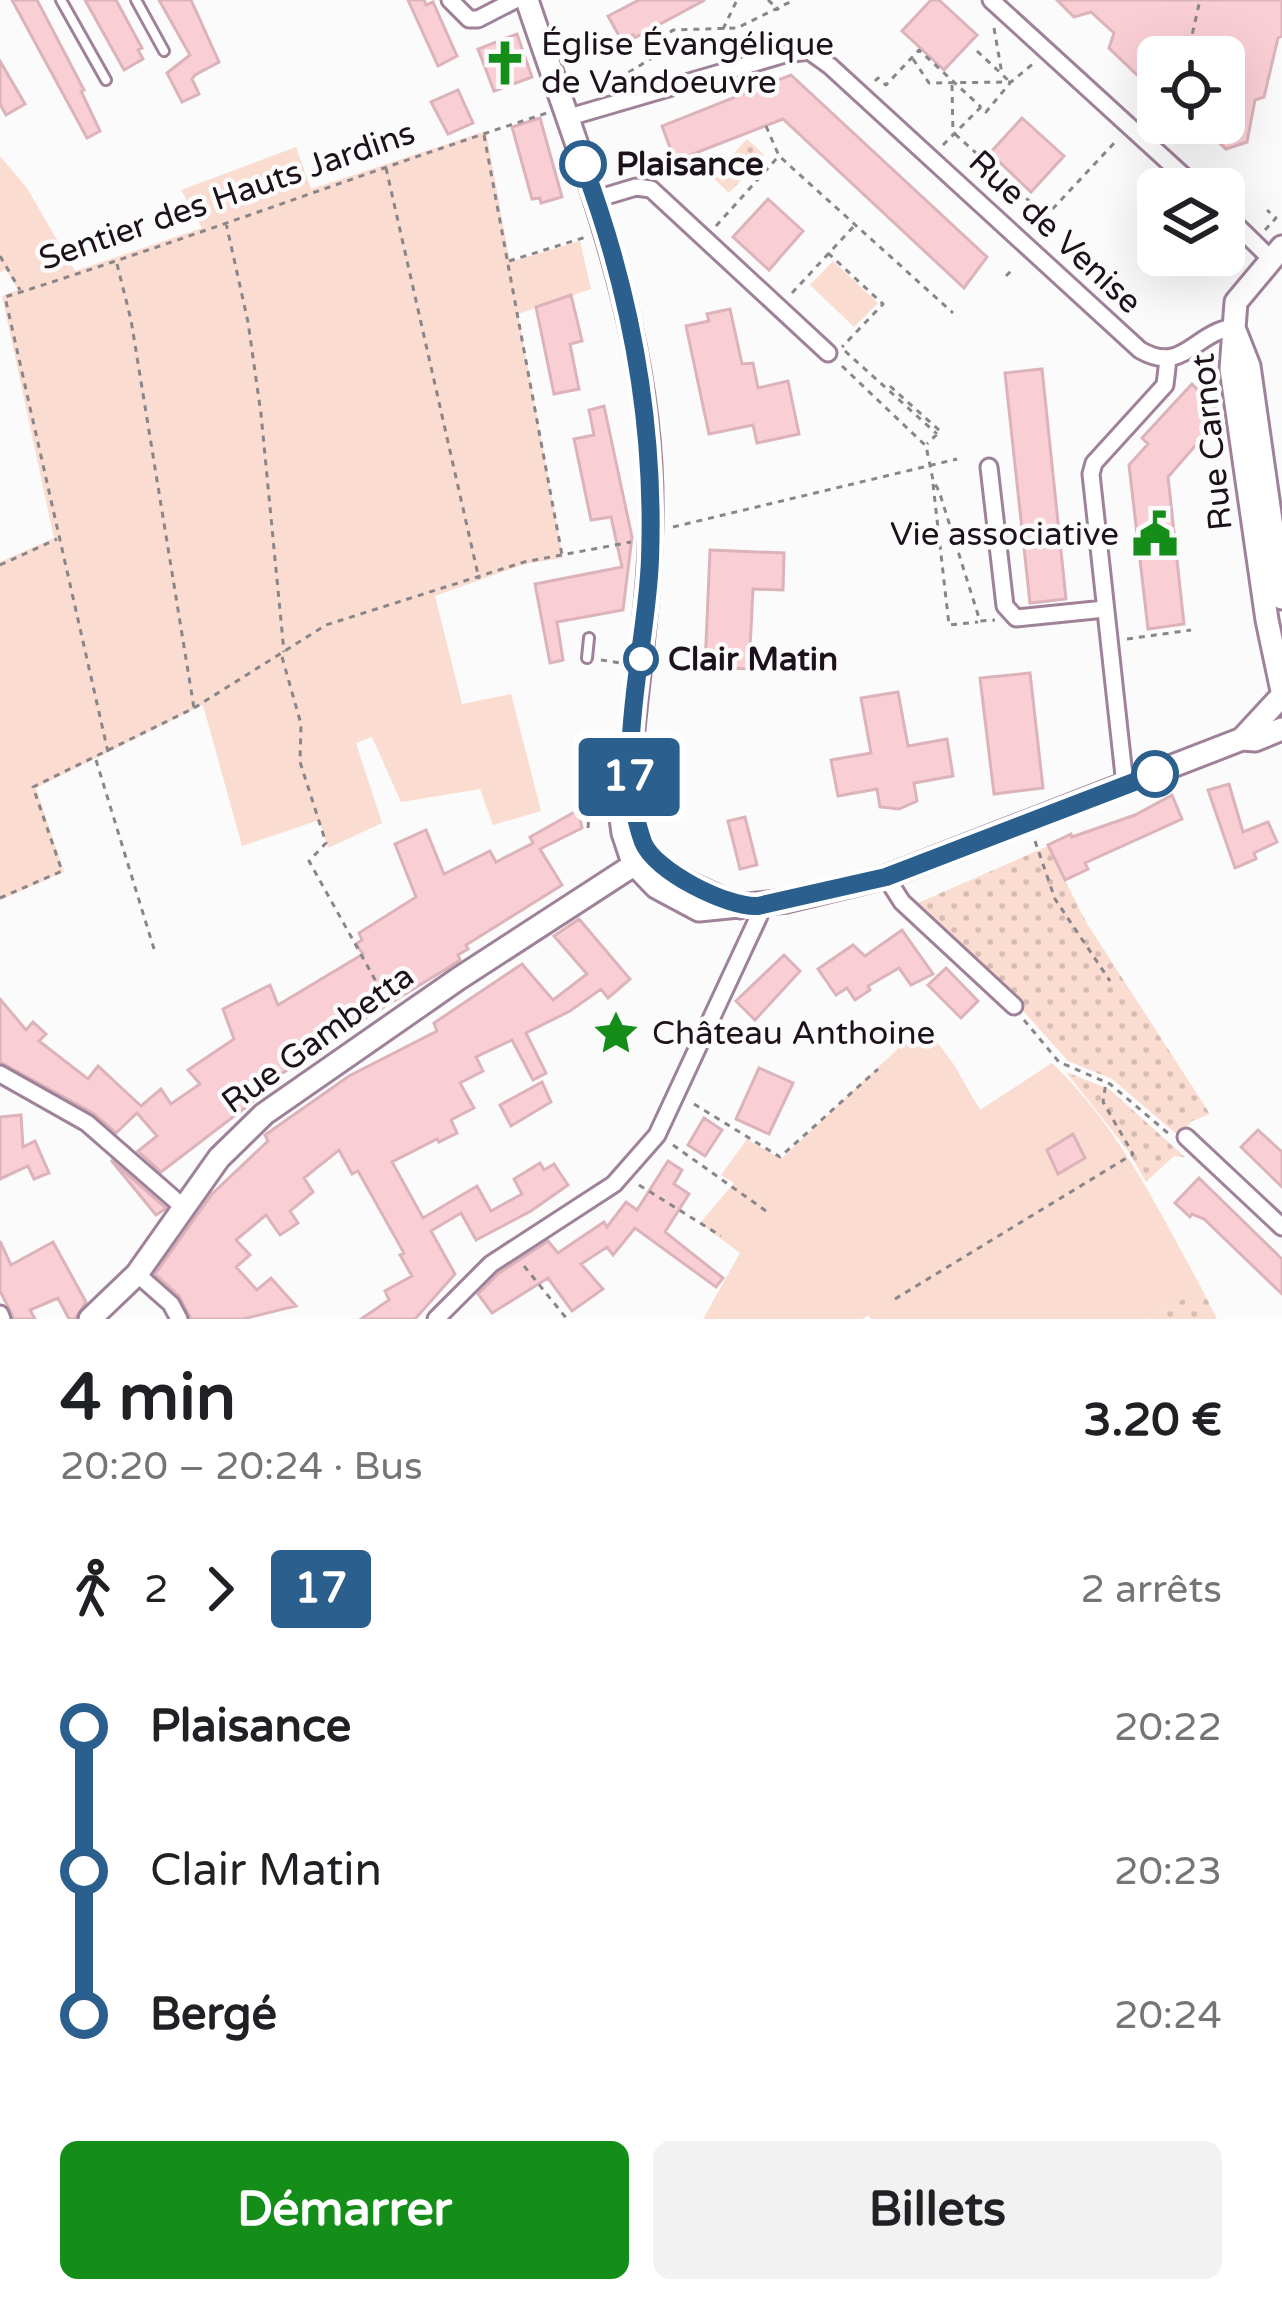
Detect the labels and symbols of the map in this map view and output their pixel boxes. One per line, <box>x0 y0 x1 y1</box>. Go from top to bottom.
place label: Église Évangélique de Vandoeuvre <box>541 25 834 102</box>
church icon: Église Évangélique de Vandoeuvre <box>480 38 530 88</box>
street label: Sentier des Hauts Jardins <box>34 113 420 279</box>
marker: Plaisance <box>561 142 605 186</box>
street label: Rue de Venise <box>961 142 1149 322</box>
place label: Plaisance <box>616 145 764 184</box>
street label: Rue Carnot <box>1183 352 1241 532</box>
public building icon: Vie associative <box>1130 509 1180 559</box>
place label: Vie associative <box>890 515 1119 554</box>
place label: Clair Matin <box>668 640 838 679</box>
marker: Clair Matin <box>625 643 657 675</box>
line badge: 17 <box>575 738 683 816</box>
unlabelled marker <box>1133 752 1177 796</box>
street label: Rue Gambetta <box>214 956 422 1122</box>
place icon: Château Anthoine <box>591 1008 641 1058</box>
place label: Château Anthoine <box>652 1014 935 1053</box>

